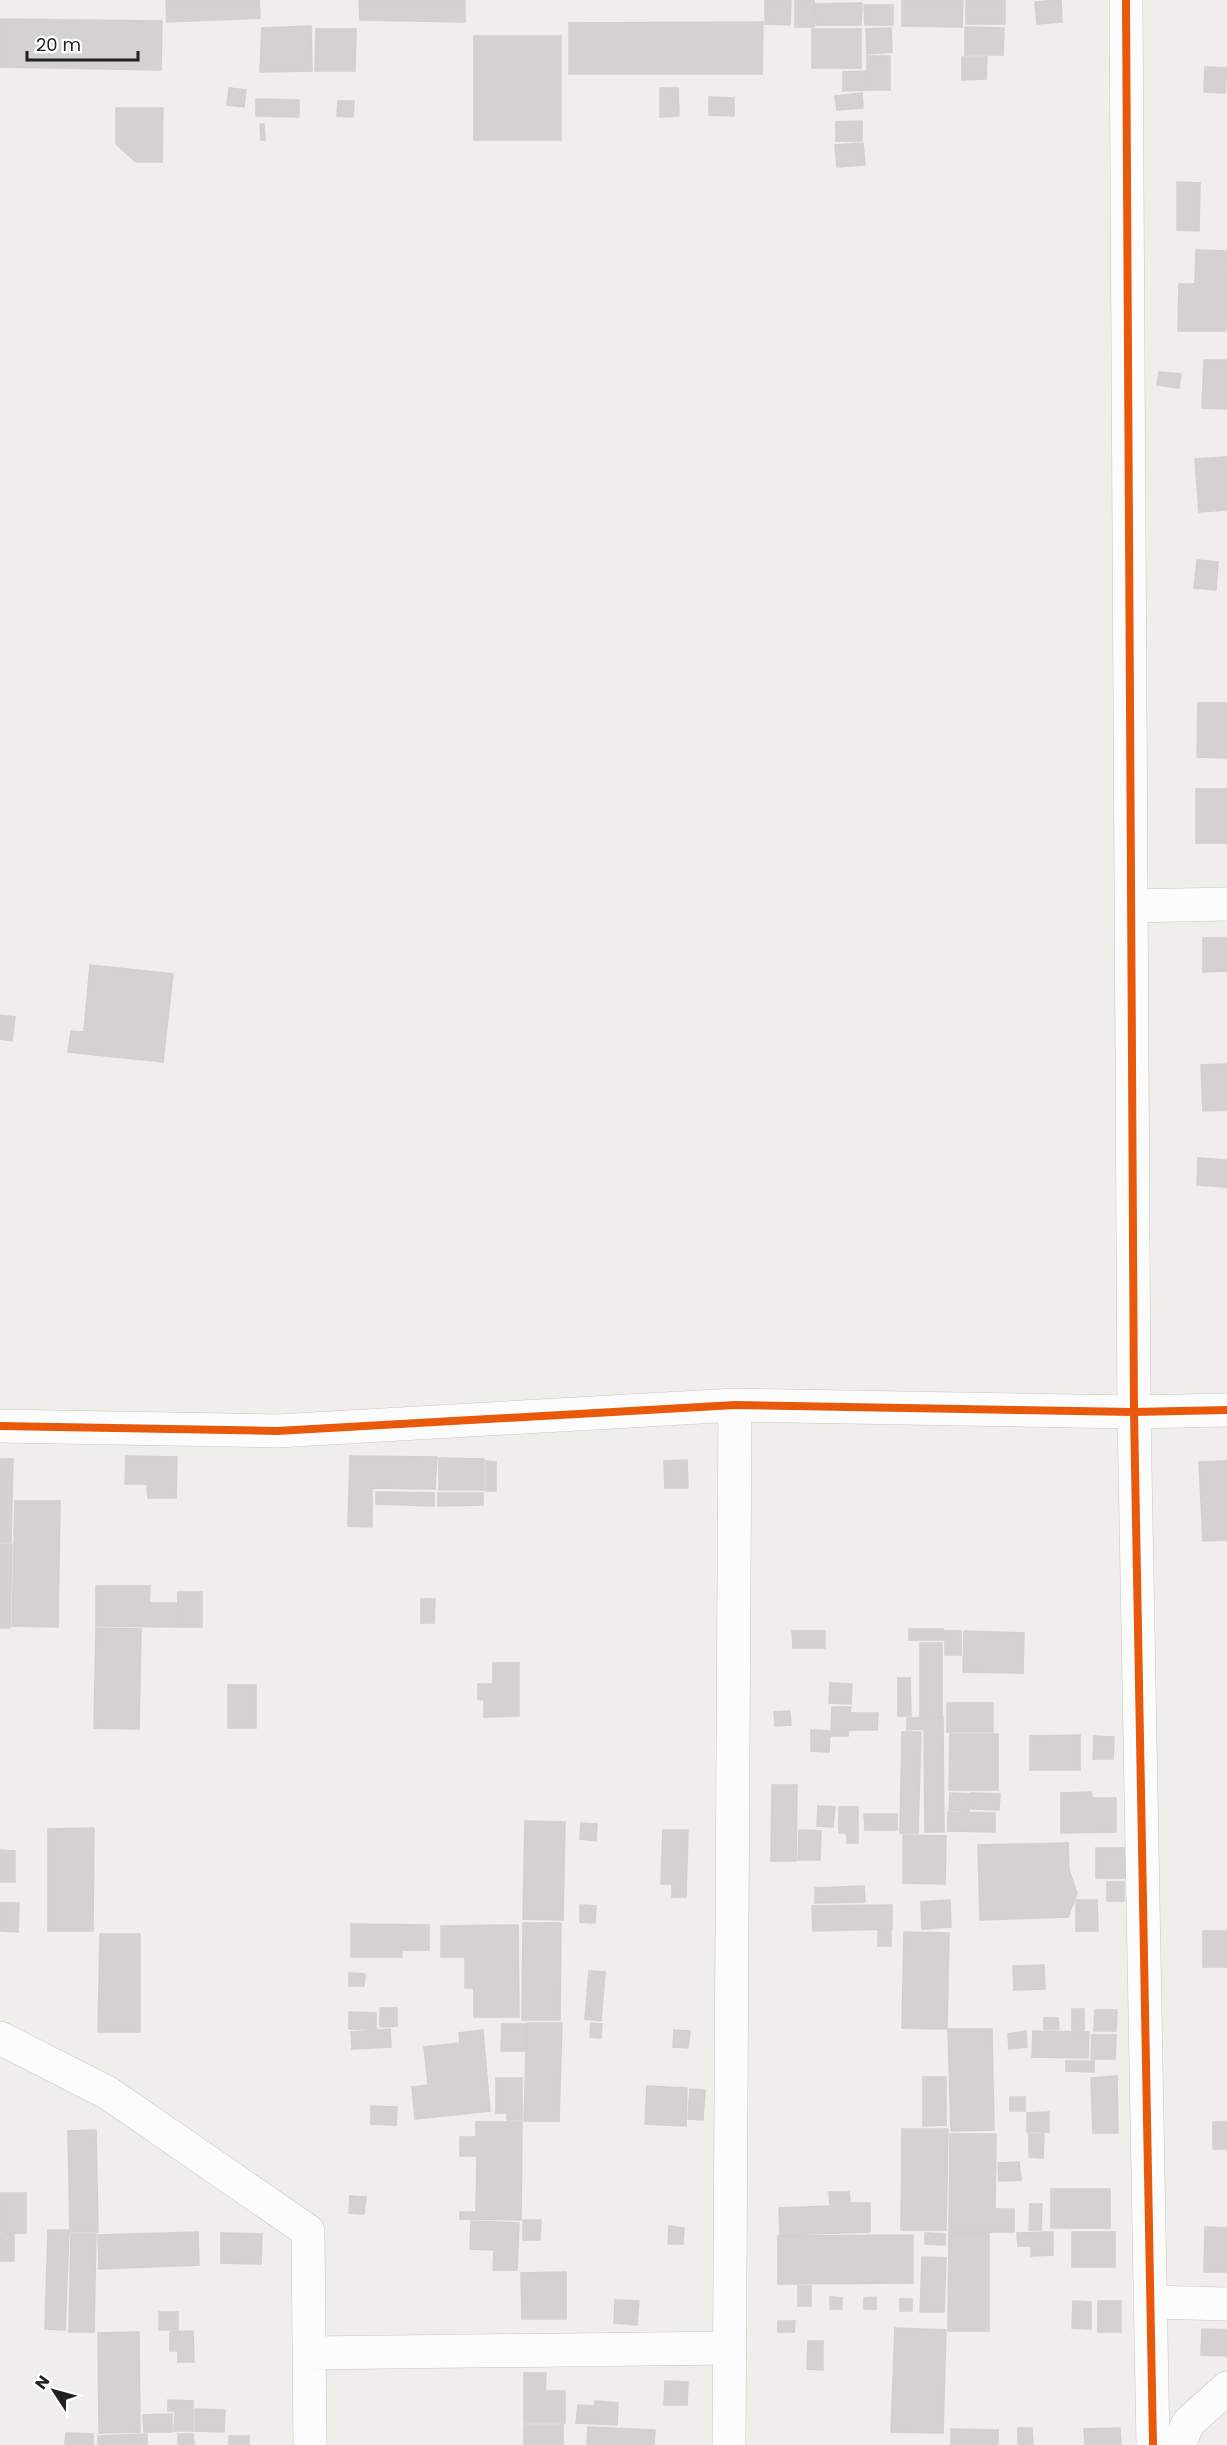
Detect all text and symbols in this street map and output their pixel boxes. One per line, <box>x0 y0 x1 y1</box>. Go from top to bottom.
scale bar <box>27 24 138 62</box>
text: 20 m <box>36 32 81 57</box>
north arrow <box>24 2361 84 2421</box>
text: N <box>29 2371 55 2394</box>

